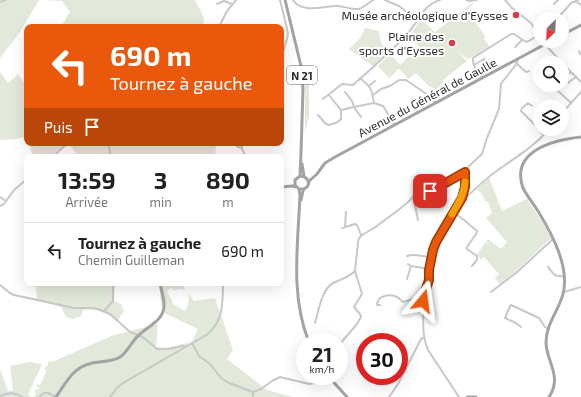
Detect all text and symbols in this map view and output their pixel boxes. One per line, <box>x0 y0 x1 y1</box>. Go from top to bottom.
place label: Musée archéologique d'Eysses <box>342 8 508 22</box>
marker: Musée archéologique d'Eysses <box>511 10 521 20</box>
north arrow <box>533 12 569 48</box>
map controls <box>533 12 569 136</box>
place label: Plaine des sports d'Eysses <box>359 29 444 57</box>
text: 690 m <box>110 38 191 72</box>
marker: Plaine des sports d'Eysses <box>447 38 457 48</box>
icon: left <box>44 40 96 92</box>
street label: Avenue du Général de Gaulle <box>355 55 499 139</box>
button: search <box>533 56 569 92</box>
road number: N 21 <box>287 66 317 84</box>
text: Tournez à gauche <box>110 72 252 94</box>
button: layers <box>533 100 569 136</box>
icon: arrive <box>81 116 103 138</box>
text: Puis <box>44 118 73 136</box>
text: 13:59 <box>58 165 116 194</box>
text: 3 <box>154 165 167 194</box>
text: 890 <box>206 165 250 194</box>
pin <box>413 174 447 208</box>
icon: arrive <box>419 180 441 202</box>
text: Arrivée <box>66 194 108 210</box>
text: min <box>150 194 172 210</box>
text: m <box>222 194 234 210</box>
text: Tournez à gauche <box>78 234 201 252</box>
icon: left <box>44 240 66 262</box>
text: 690 m <box>221 242 264 260</box>
text: Chemin Guilleman <box>78 252 185 268</box>
position arrow <box>402 280 444 322</box>
speed limit sign: 30 <box>356 333 408 385</box>
text: 21 <box>312 342 332 366</box>
text: km/h <box>310 363 334 375</box>

